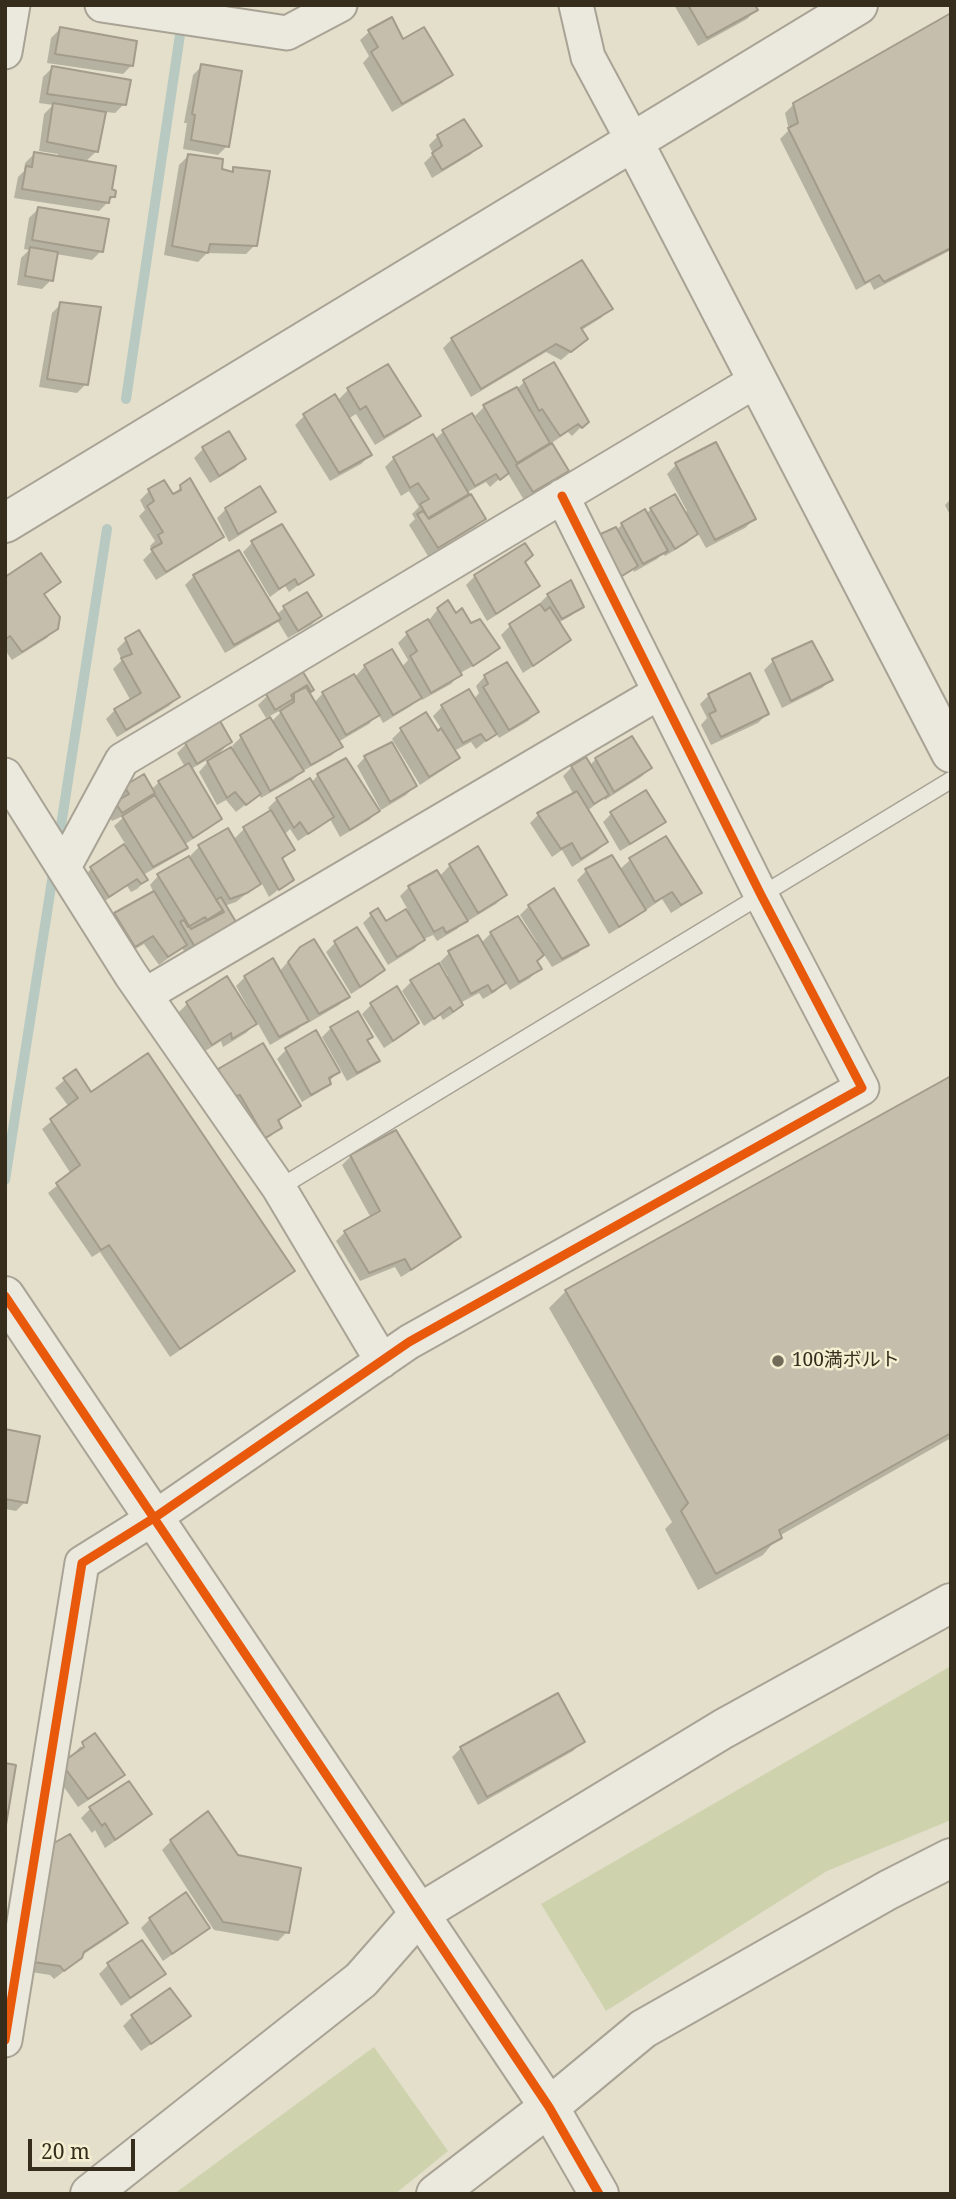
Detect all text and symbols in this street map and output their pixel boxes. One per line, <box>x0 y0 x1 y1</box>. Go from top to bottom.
place label: 100満ボルト <box>792 1350 900 1372</box>
marker: 100満ボルト <box>770 1353 786 1369</box>
scale bar <box>32 2126 138 2170</box>
text: 20 m <box>41 2137 90 2165</box>

